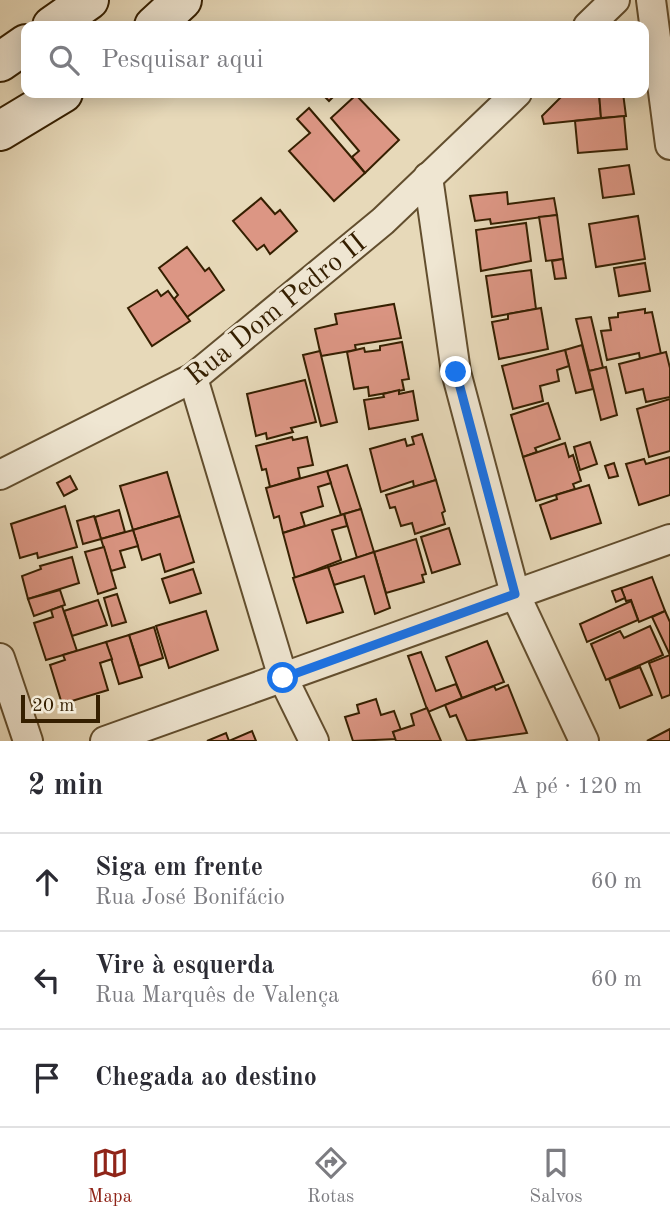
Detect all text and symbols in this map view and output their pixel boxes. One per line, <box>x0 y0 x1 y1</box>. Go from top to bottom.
search box <box>21 21 649 98</box>
icon: search <box>45 41 83 79</box>
text: Pesquisar aqui <box>101 47 263 73</box>
street label: Rua Dom Pedro II <box>181 229 372 391</box>
route end <box>440 356 471 387</box>
route start <box>267 662 298 693</box>
scale bar <box>21 692 100 724</box>
text: 20 m <box>32 697 74 716</box>
text: 2 min <box>28 771 103 801</box>
text: A pé · 120 m <box>511 775 642 798</box>
text: Siga em frente <box>95 855 263 881</box>
icon: ahead <box>28 863 66 901</box>
text: 60 m <box>591 870 642 893</box>
text: Rua José Bonifácio <box>95 886 285 909</box>
text: Vire à esquerda <box>95 953 275 979</box>
icon: left <box>28 961 66 999</box>
text: 60 m <box>591 968 642 991</box>
text: Rua Marquês de Valença <box>95 984 339 1007</box>
icon: arrive <box>28 1059 66 1097</box>
text: Chegada ao destino <box>95 1065 317 1091</box>
tab: Mapa <box>88 1144 132 1209</box>
tab: Rotas <box>307 1144 354 1209</box>
tab: Salvos <box>529 1144 582 1209</box>

